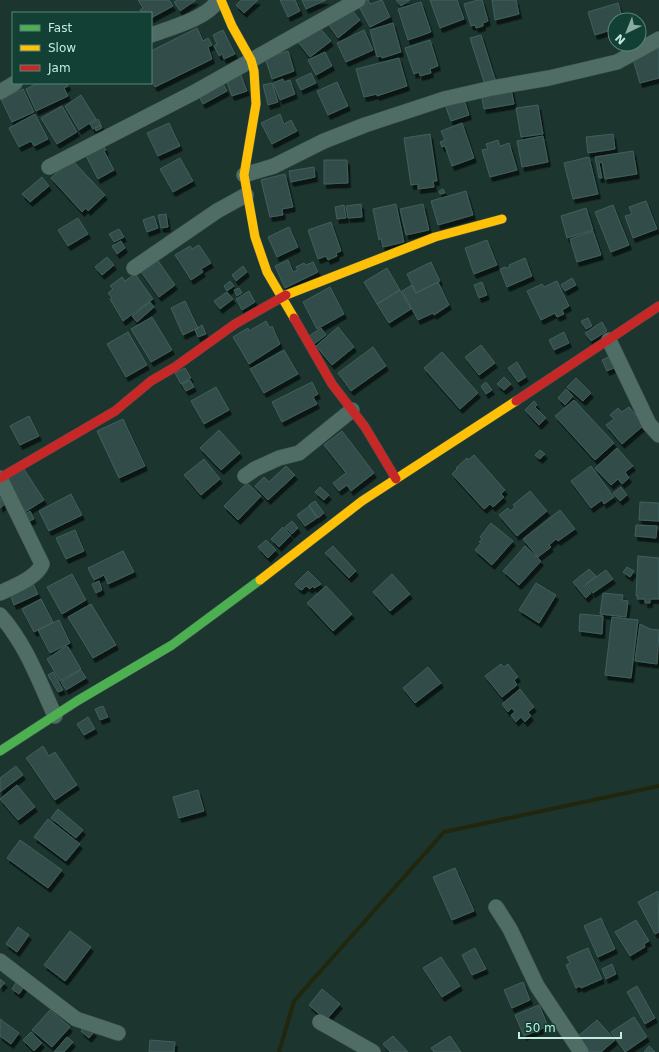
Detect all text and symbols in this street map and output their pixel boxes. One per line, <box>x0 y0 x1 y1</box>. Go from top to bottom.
legend <box>12 12 152 84</box>
north arrow <box>607 12 647 52</box>
text: Fast <box>48 21 72 35</box>
text: N <box>613 31 628 47</box>
text: Slow <box>48 41 76 55</box>
text: Jam <box>47 61 71 75</box>
scale bar <box>519 1014 621 1040</box>
text: 50 m <box>525 1021 556 1035</box>

